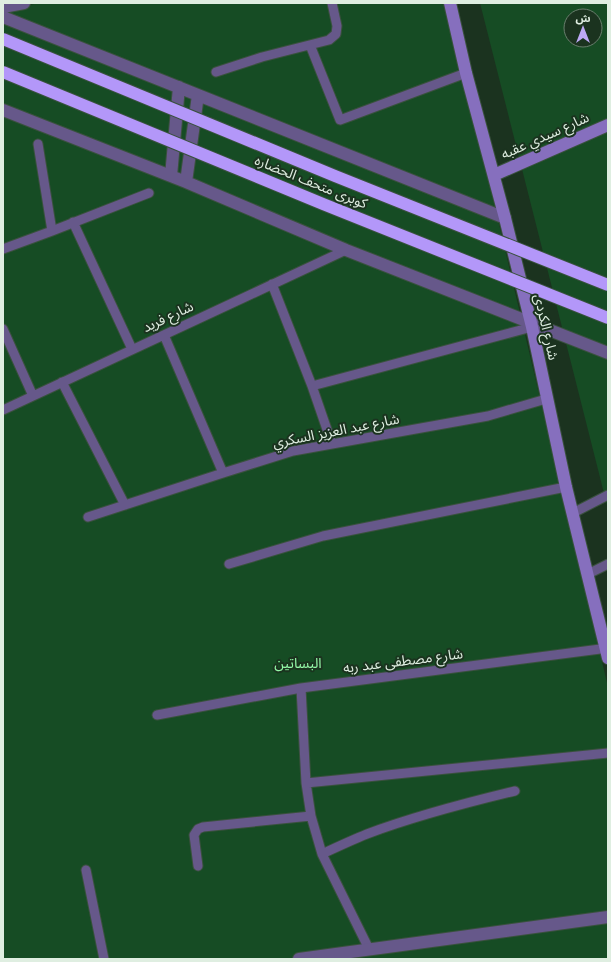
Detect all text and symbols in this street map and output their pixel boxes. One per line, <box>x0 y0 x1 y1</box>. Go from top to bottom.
north arrow <box>563 8 603 48</box>
text: ش <box>575 12 591 25</box>
street label: شارع سيدي عقبه <box>498 109 593 165</box>
street label: كوبرى متحف الحضاره <box>252 152 370 212</box>
street label: شارع الكردى <box>528 292 562 362</box>
street label: شارع فريد <box>140 298 197 338</box>
street label: شارع عبد العزيز السكري <box>271 410 401 454</box>
street label: شارع مصطفى عبد ربه <box>342 645 464 679</box>
park label: البساتين <box>274 655 322 672</box>

